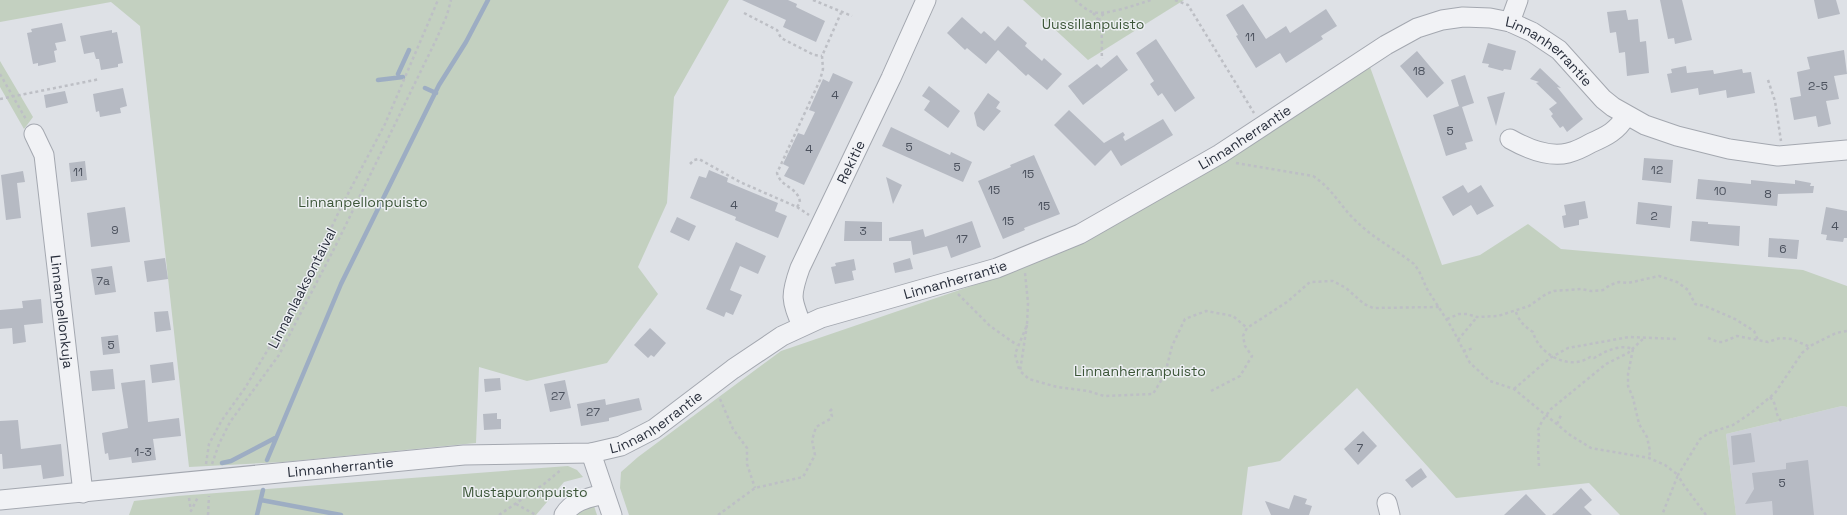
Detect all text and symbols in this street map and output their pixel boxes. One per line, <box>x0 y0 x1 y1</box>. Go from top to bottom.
street label: Linnanherrantie <box>1504 12 1596 90</box>
park label: Uussillanpuisto <box>1042 15 1144 33</box>
house number: 11 <box>1245 29 1255 45</box>
house number: 18 <box>1413 63 1425 79</box>
house number: 2-5 <box>1808 78 1828 94</box>
house number: 4 <box>831 87 839 103</box>
street label: Linnanherrantie <box>1195 101 1294 174</box>
house number: 5 <box>1446 123 1454 139</box>
street label: Rekitie <box>833 137 869 187</box>
house number: 5 <box>905 139 913 155</box>
house number: 4 <box>805 141 813 157</box>
house number: 5 <box>953 159 961 175</box>
house number: 12 <box>1651 162 1663 178</box>
house number: 11 <box>73 164 83 180</box>
house number: 15 <box>1022 166 1034 182</box>
house number: 15 <box>988 182 1000 198</box>
house number: 10 <box>1714 183 1726 199</box>
house number: 8 <box>1764 186 1772 202</box>
park label: Linnanpellonpuisto <box>298 193 428 211</box>
house number: 4 <box>730 197 738 213</box>
house number: 15 <box>1038 198 1050 214</box>
house number: 2 <box>1650 208 1658 224</box>
house number: 15 <box>1002 213 1014 229</box>
house number: 4 <box>1831 218 1839 234</box>
house number: 9 <box>111 222 119 238</box>
house number: 3 <box>859 223 867 239</box>
street label: Linnanlaaksontaival <box>264 225 340 351</box>
house number: 17 <box>956 231 968 247</box>
house number: 6 <box>1779 241 1787 257</box>
street label: Linnanpellonkuja <box>47 254 78 369</box>
street label: Linnanherrantie <box>902 256 1010 303</box>
house number: 7a <box>96 273 110 289</box>
house number: 5 <box>107 337 115 353</box>
park label: Linnanherranpuisto <box>1074 362 1206 380</box>
street label: Linnanherrantie <box>608 387 706 457</box>
house number: 27 <box>551 388 565 404</box>
house number: 27 <box>586 404 600 420</box>
house number: 7 <box>1357 440 1364 456</box>
house number: 1-3 <box>134 444 152 460</box>
street label: Linnanherrantie <box>286 453 394 481</box>
house number: 5 <box>1778 475 1786 491</box>
park label: Mustapuronpuisto <box>462 483 588 501</box>

